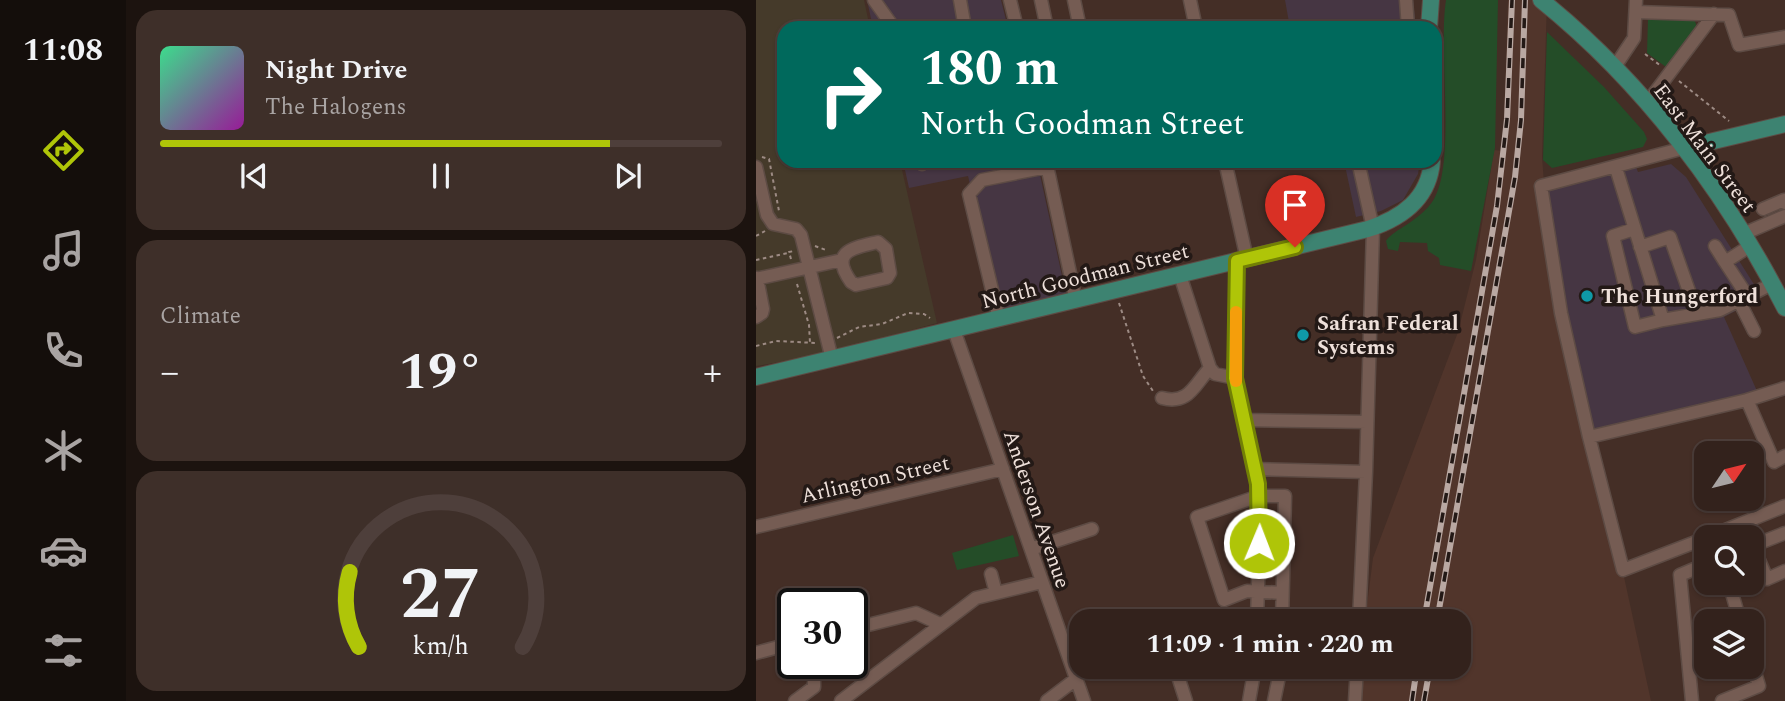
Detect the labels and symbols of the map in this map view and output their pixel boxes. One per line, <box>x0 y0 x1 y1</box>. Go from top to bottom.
street label: East Main Street <box>1645 77 1764 220</box>
pin <box>1265 175 1325 247</box>
street label: North Goodman Street <box>978 236 1192 318</box>
place label: The Hungerford <box>1601 281 1758 313</box>
marker: The Hungerford <box>1579 288 1595 304</box>
place label: Safran Federal Systems <box>1317 308 1459 364</box>
marker: Safran Federal Systems <box>1295 327 1311 343</box>
street label: Anderson Avenue <box>994 426 1078 593</box>
north arrow <box>1694 441 1764 511</box>
street label: Arlington Street <box>798 447 953 513</box>
position arrow <box>1222 506 1296 580</box>
speed limit sign: 30 <box>777 588 868 679</box>

